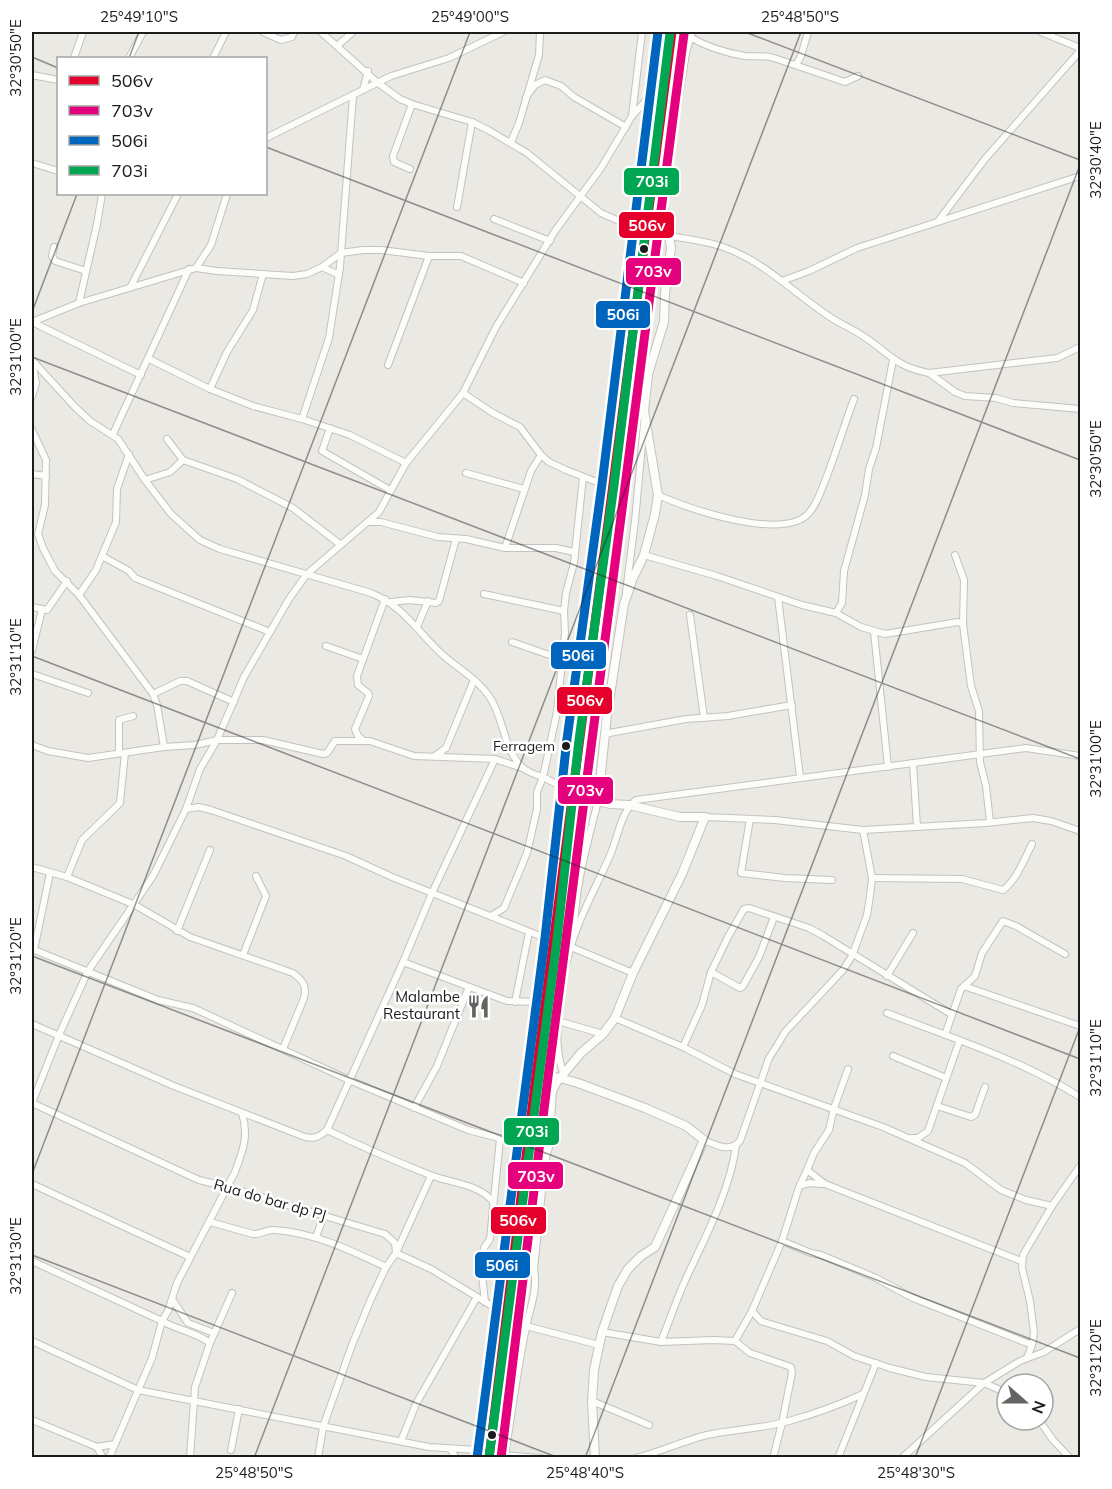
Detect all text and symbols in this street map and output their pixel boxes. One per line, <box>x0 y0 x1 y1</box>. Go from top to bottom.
text: 25°49'10"S <box>100 7 178 26</box>
text: 25°49'00"S <box>431 7 509 26</box>
text: 25°48'50"S <box>761 7 839 26</box>
text: 32°30'50"E <box>6 19 25 97</box>
legend <box>57 57 267 195</box>
text: 506v <box>111 69 153 92</box>
text: 703v <box>111 99 153 122</box>
text: 32°30'40"E <box>1086 121 1105 199</box>
text: 506i <box>111 129 148 152</box>
text: 703i <box>111 159 148 182</box>
line badge: 703i <box>623 167 680 196</box>
text: 703i <box>636 171 668 191</box>
line badge: 506v <box>618 211 675 239</box>
text: 506v <box>628 215 666 235</box>
unlabelled marker <box>638 243 650 255</box>
line badge: 703v <box>625 257 682 286</box>
text: 703v <box>634 261 672 281</box>
line badge: 506i <box>595 300 651 329</box>
text: 506i <box>607 304 639 324</box>
text: 32°31'00"E <box>6 318 25 396</box>
text: 32°30'50"E <box>1086 420 1105 498</box>
text: 32°31'10"E <box>6 618 25 696</box>
line badge: 506i <box>550 641 607 670</box>
text: 506i <box>562 645 594 665</box>
line badge: 506v <box>556 686 613 715</box>
text: 506v <box>566 690 604 710</box>
text: 32°31'00"E <box>1086 720 1105 798</box>
place label: Ferragem <box>493 737 555 755</box>
marker: Ferragem <box>560 740 572 752</box>
line badge: 703v <box>557 776 614 805</box>
text: 703v <box>566 780 604 800</box>
text: 32°31'20"E <box>6 917 25 995</box>
place label: Malambe Restaurant <box>383 987 460 1023</box>
restaurant icon: Malambe Restaurant <box>465 993 491 1019</box>
text: 32°31'10"E <box>1086 1019 1105 1097</box>
line badge: 703i <box>503 1117 560 1146</box>
text: 703i <box>516 1121 548 1141</box>
line badge: 703v <box>507 1161 564 1190</box>
text: 703v <box>517 1166 555 1186</box>
street label: Rua do bar dp PJ <box>212 1174 329 1225</box>
line badge: 506v <box>490 1206 547 1235</box>
text: 506v <box>499 1210 537 1230</box>
text: 32°31'30"E <box>6 1217 25 1295</box>
line badge: 506i <box>474 1251 531 1279</box>
text: 506i <box>486 1255 518 1275</box>
text: 32°31'20"E <box>1086 1319 1105 1397</box>
north arrow <box>995 1372 1055 1432</box>
text: N <box>1028 1398 1051 1417</box>
unlabelled marker <box>486 1429 498 1441</box>
text: 25°48'50"S <box>215 1463 293 1482</box>
text: 25°48'40"S <box>546 1463 624 1482</box>
text: 25°48'30"S <box>877 1463 955 1482</box>

